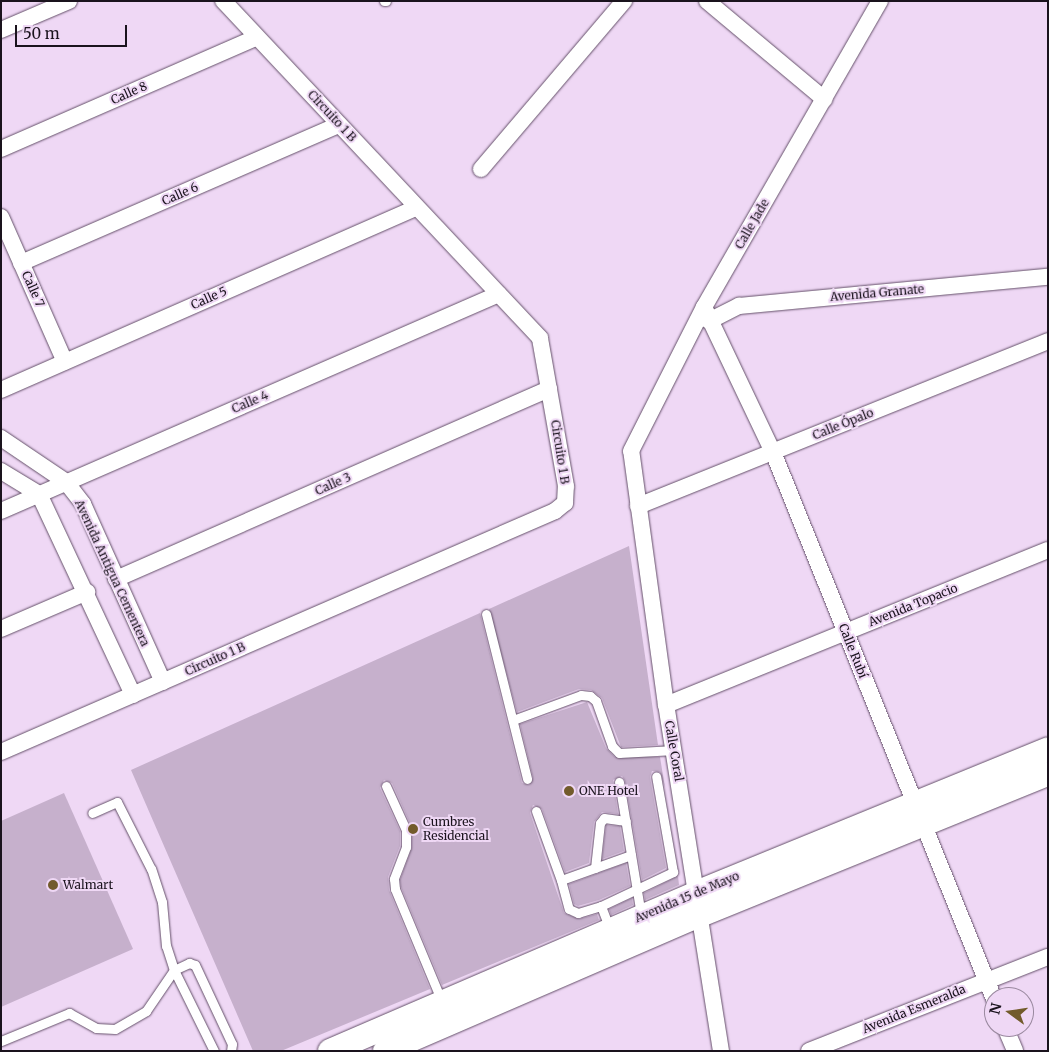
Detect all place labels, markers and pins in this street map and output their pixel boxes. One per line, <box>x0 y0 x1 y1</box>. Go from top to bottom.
place label: ONE Hotel <box>579 784 638 798</box>
marker: ONE Hotel <box>563 785 575 797</box>
place label: Cumbres Residencial <box>423 815 489 843</box>
marker: Cumbres Residencial <box>407 823 419 835</box>
place label: Walmart <box>63 878 113 892</box>
marker: Walmart <box>47 879 59 891</box>

